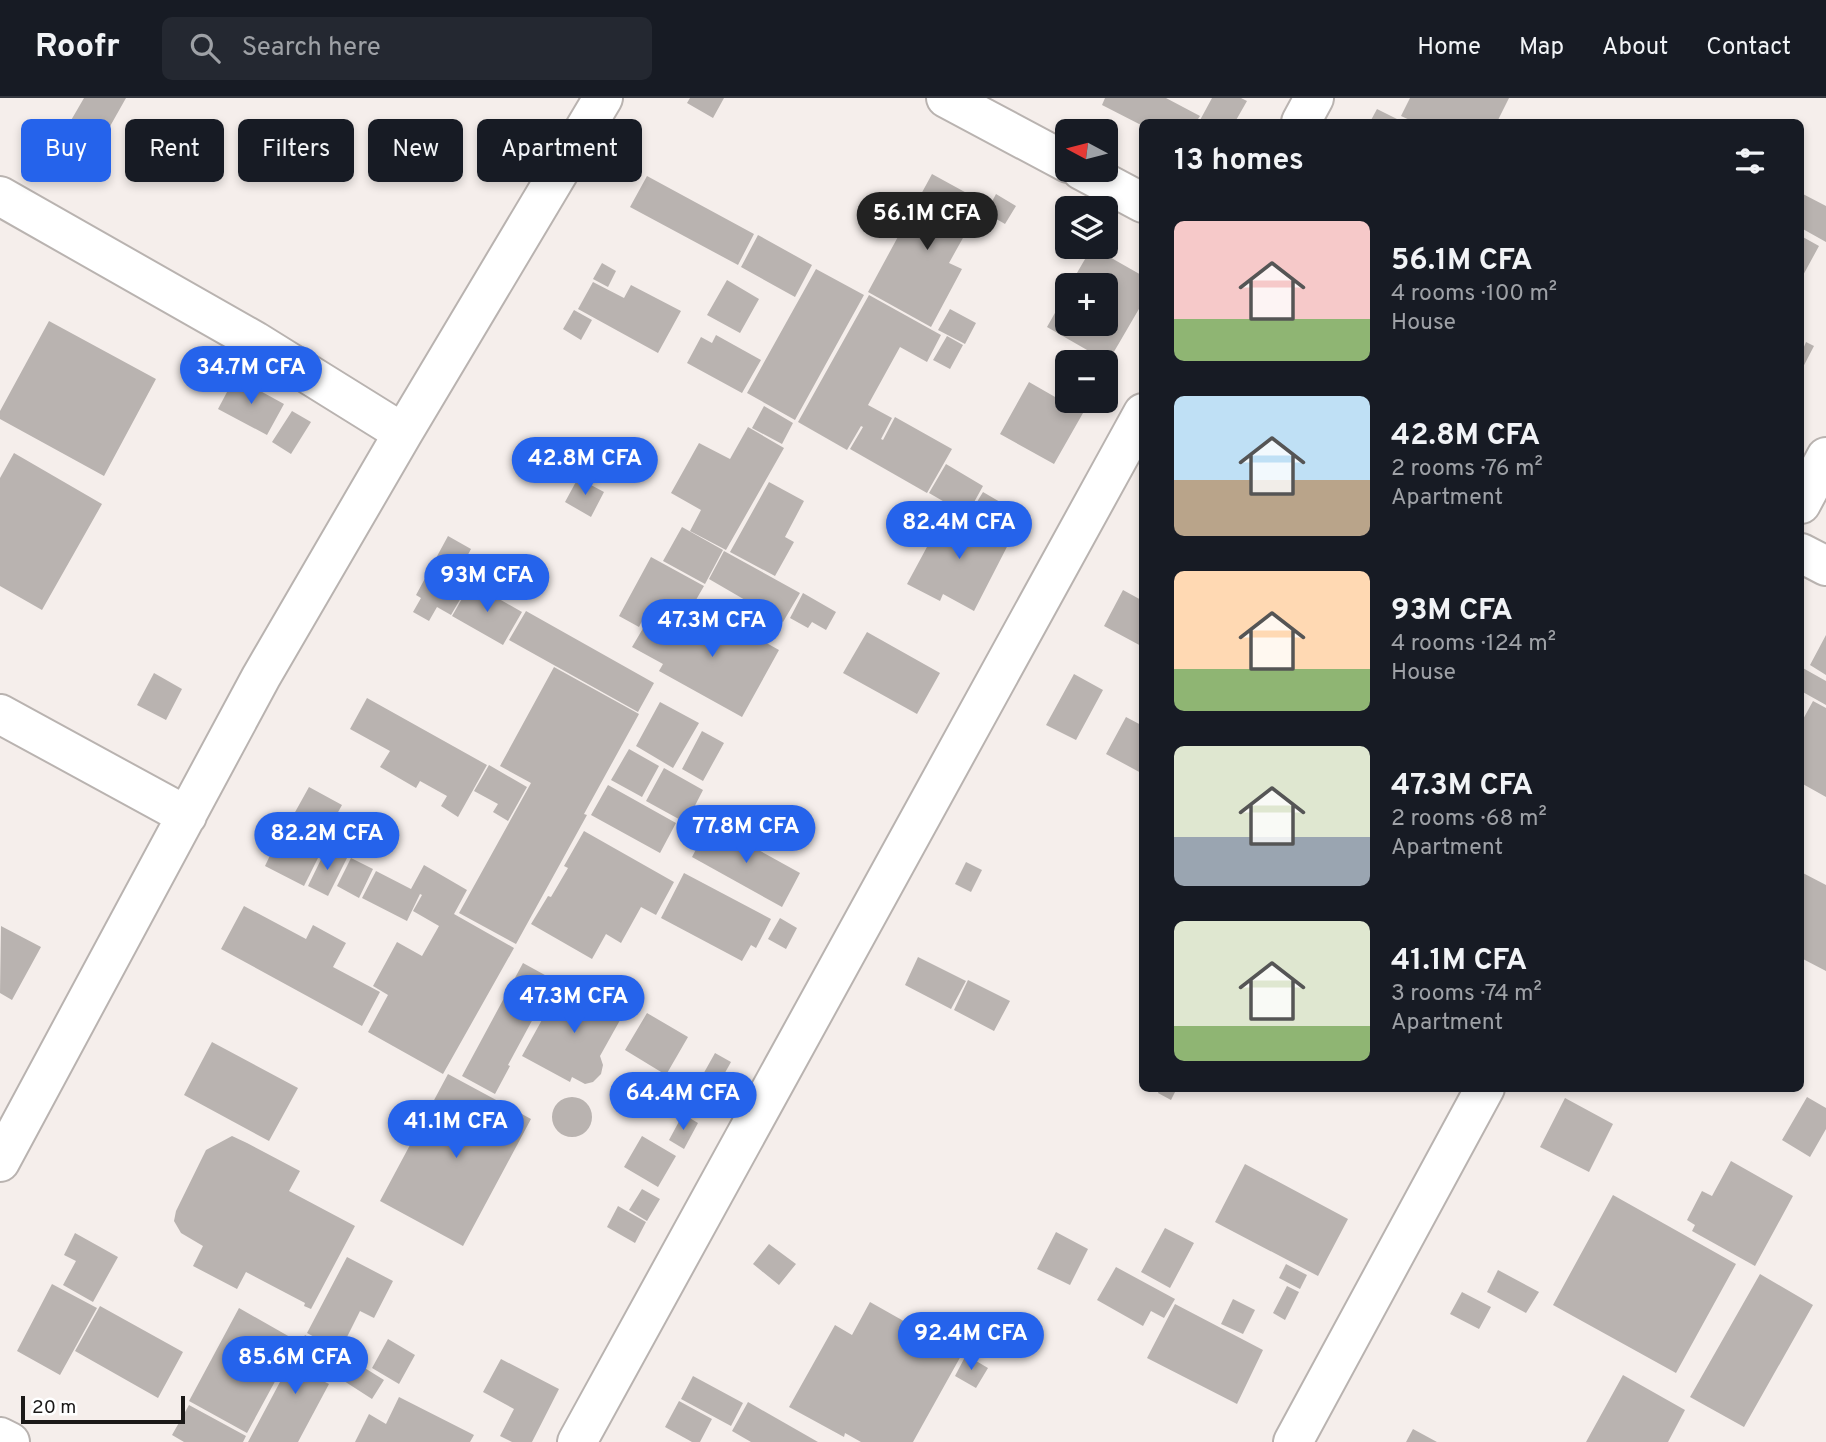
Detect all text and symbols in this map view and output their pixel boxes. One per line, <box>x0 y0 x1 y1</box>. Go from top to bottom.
search box <box>162 17 652 80</box>
text: Roofr <box>35 27 120 69</box>
icon: search <box>186 29 224 67</box>
text: Search here <box>242 32 381 65</box>
text: Home <box>1417 33 1481 63</box>
text: Map <box>1519 33 1564 63</box>
text: About <box>1602 33 1668 63</box>
text: Contact <box>1706 33 1791 63</box>
chip: Buy <box>21 119 111 182</box>
chip: Rent <box>125 119 224 182</box>
chip: Filters <box>238 119 354 182</box>
chip: New <box>368 119 463 182</box>
chip: Apartment <box>477 119 642 182</box>
north arrow <box>1055 119 1118 182</box>
map controls <box>1055 119 1118 413</box>
icon: filters <box>1731 142 1769 180</box>
text: 13 homes <box>1174 143 1304 180</box>
pin: 56.1M CFA <box>847 192 1007 252</box>
button: layers <box>1055 196 1118 259</box>
text: 56.1M CFA <box>873 200 981 229</box>
text: 56.1M CFA <box>1391 243 1533 280</box>
icon: home <box>1230 249 1314 333</box>
button: + <box>1055 273 1118 336</box>
text: 4 rooms · 100 m² <box>1391 280 1557 309</box>
text: House <box>1391 309 1456 338</box>
pin: 34.7M CFA <box>171 346 331 406</box>
button: − <box>1055 350 1118 413</box>
text: 34.7M CFA <box>196 354 306 383</box>
text: 42.8M CFA <box>1391 418 1540 455</box>
icon: home <box>1230 424 1314 508</box>
pin: 42.8M CFA <box>505 438 665 497</box>
text: 42.8M CFA <box>528 445 642 474</box>
text: 2 rooms · 76 m² <box>1391 455 1543 484</box>
text: Apartment <box>1391 484 1503 513</box>
pin: 82.4M CFA <box>879 502 1039 561</box>
text: 82.4M CFA <box>902 509 1016 538</box>
pin: 93M CFA <box>422 554 552 614</box>
text: 93M CFA <box>440 562 534 591</box>
text: 93M CFA <box>1391 593 1513 630</box>
icon: home <box>1230 599 1314 683</box>
pin: 47.3M CFA <box>632 600 792 659</box>
text: 47.3M CFA <box>657 607 767 636</box>
text: 4 rooms · 124 m² <box>1391 630 1556 659</box>
text: House <box>1391 659 1456 688</box>
text: 47.3M CFA <box>1391 768 1533 805</box>
icon: home <box>1230 774 1314 858</box>
text: 2 rooms · 68 m² <box>1391 805 1547 834</box>
pin: 77.8M CFA <box>666 806 826 865</box>
pin: 82.2M CFA <box>247 812 407 872</box>
text: 77.8M CFA <box>692 813 800 842</box>
text: 82.2M CFA <box>270 820 384 849</box>
text: Apartment <box>1391 834 1503 863</box>
text: 41.1M CFA <box>1391 943 1527 980</box>
icon: home <box>1230 949 1314 1033</box>
pin: 47.3M CFA <box>494 976 654 1035</box>
text: 3 rooms · 74 m² <box>1391 980 1542 1009</box>
text: 47.3M CFA <box>519 983 629 1012</box>
text: Apartment <box>1391 1009 1503 1038</box>
pin: 64.4M CFA <box>603 1072 763 1132</box>
text: 64.4M CFA <box>626 1080 740 1109</box>
pin: 41.1M CFA <box>376 1100 536 1160</box>
text: 41.1M CFA <box>404 1108 508 1137</box>
pin: 92.4M CFA <box>891 1312 1051 1372</box>
text: 92.4M CFA <box>914 1320 1028 1349</box>
pin: 85.6M CFA <box>215 1336 375 1396</box>
text: 85.6M CFA <box>238 1344 352 1373</box>
scale bar <box>21 1393 186 1425</box>
text: 20 m <box>32 1396 76 1420</box>

